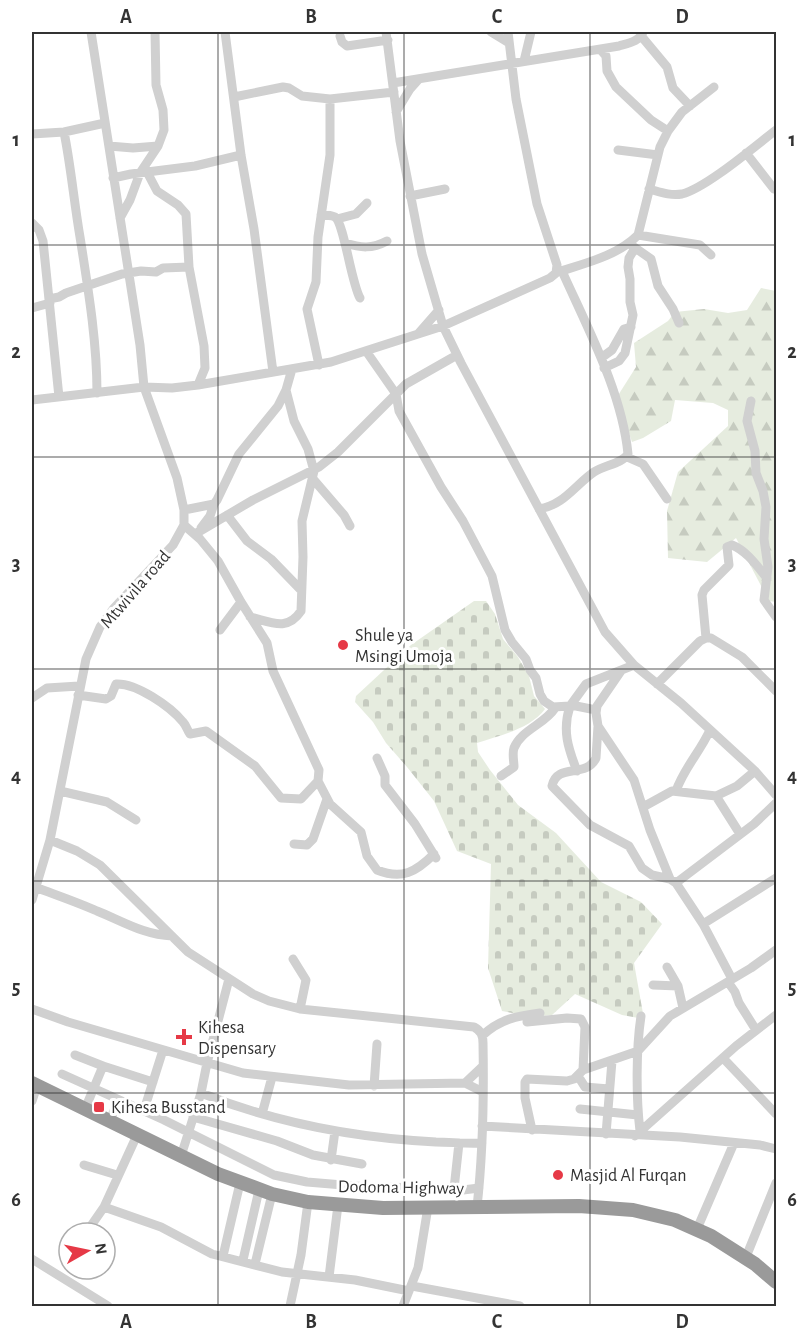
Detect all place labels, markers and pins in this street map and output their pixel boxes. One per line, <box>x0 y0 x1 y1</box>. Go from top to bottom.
place label: Shule ya Msingi Umoja <box>355 627 453 666</box>
marker: Shule ya Msingi Umoja <box>336 638 350 652</box>
place label: Kihesa Dispensary <box>198 1019 276 1058</box>
marker: Kihesa Dispensary <box>175 1028 193 1046</box>
place label: Kihesa Busstand <box>111 1099 225 1117</box>
marker: Kihesa Busstand <box>92 1100 106 1114</box>
place label: Masjid Al Furqan <box>570 1167 687 1185</box>
marker: Masjid Al Furqan <box>551 1168 565 1182</box>

